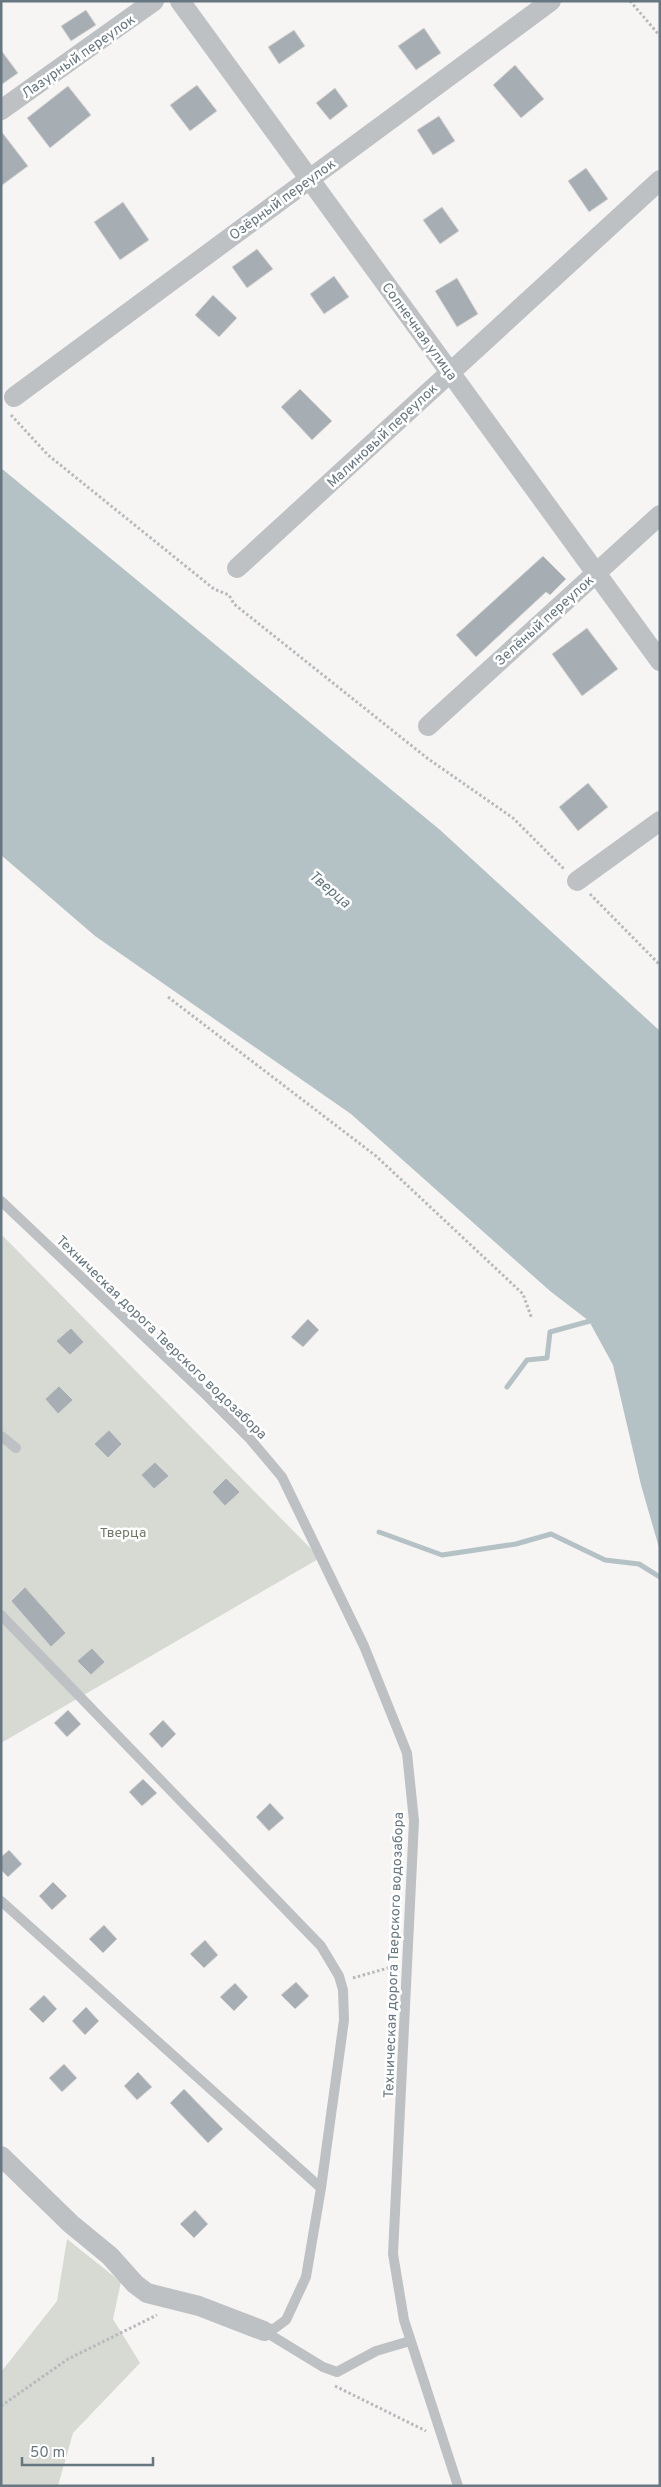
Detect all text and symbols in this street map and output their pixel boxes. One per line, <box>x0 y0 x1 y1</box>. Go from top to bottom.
street label: Лазурный переулок <box>19 12 139 103</box>
street label: Озёрный переулок <box>226 156 339 245</box>
street label: Солнечная улица <box>378 280 460 384</box>
street label: Малиновый переулок <box>324 380 442 492</box>
street label: Зелёный переулок <box>492 572 598 670</box>
water label: Тверца <box>304 867 354 913</box>
street label: Техническая дорога Тверского водозабора <box>52 1233 270 1444</box>
park label: Тверца <box>100 1525 146 1542</box>
street label: Техническая дорога Тверского водозабора <box>381 1812 408 2098</box>
scale bar <box>22 2434 154 2466</box>
text: 50 m <box>30 2444 65 2463</box>

